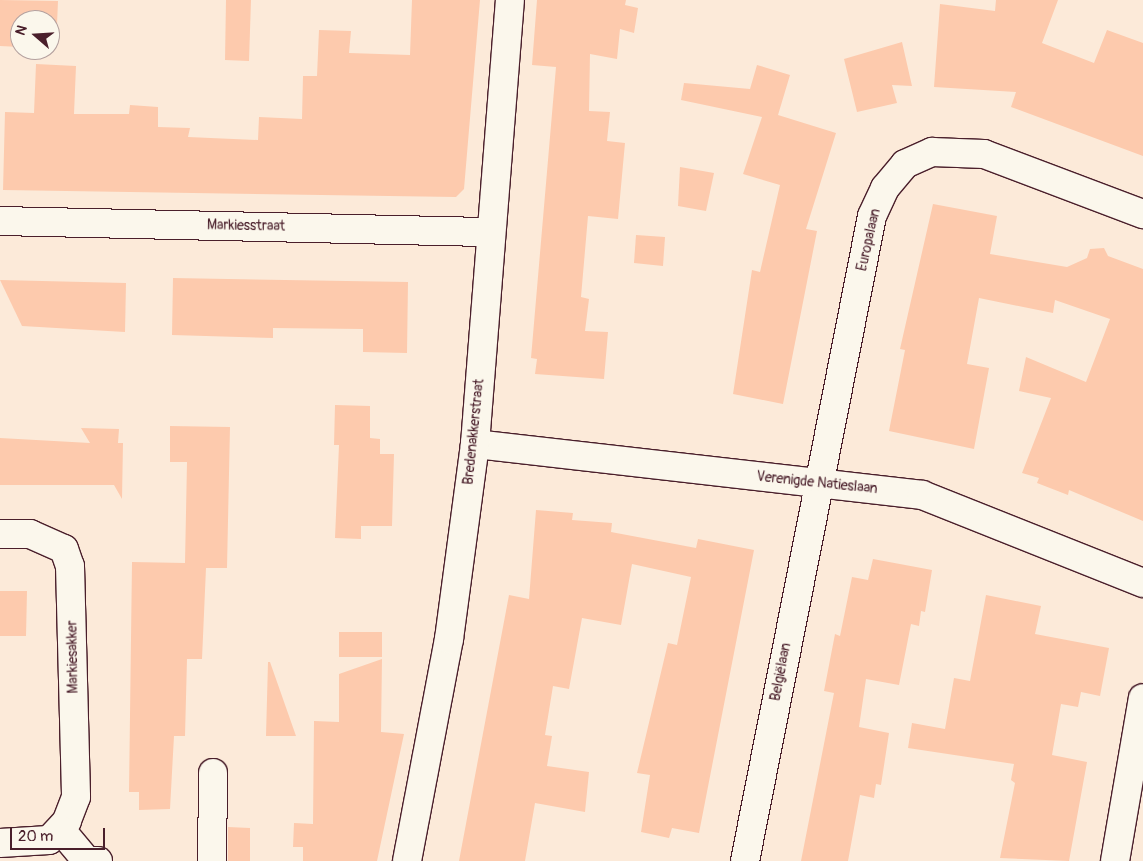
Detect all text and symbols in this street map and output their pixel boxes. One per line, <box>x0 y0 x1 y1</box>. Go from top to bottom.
north arrow <box>10 10 60 60</box>
text: N <box>12 23 31 38</box>
street label: Europalaan <box>854 207 884 273</box>
street label: Markiesstraat <box>207 217 285 235</box>
street label: Bredenakkerstraat <box>460 378 488 486</box>
street label: Verenigde Natieslaan <box>756 468 878 498</box>
street label: Markiesakker <box>64 620 82 694</box>
street label: Belgiëlaan <box>767 641 795 703</box>
scale bar <box>12 818 108 850</box>
text: 20 m <box>18 827 53 846</box>

